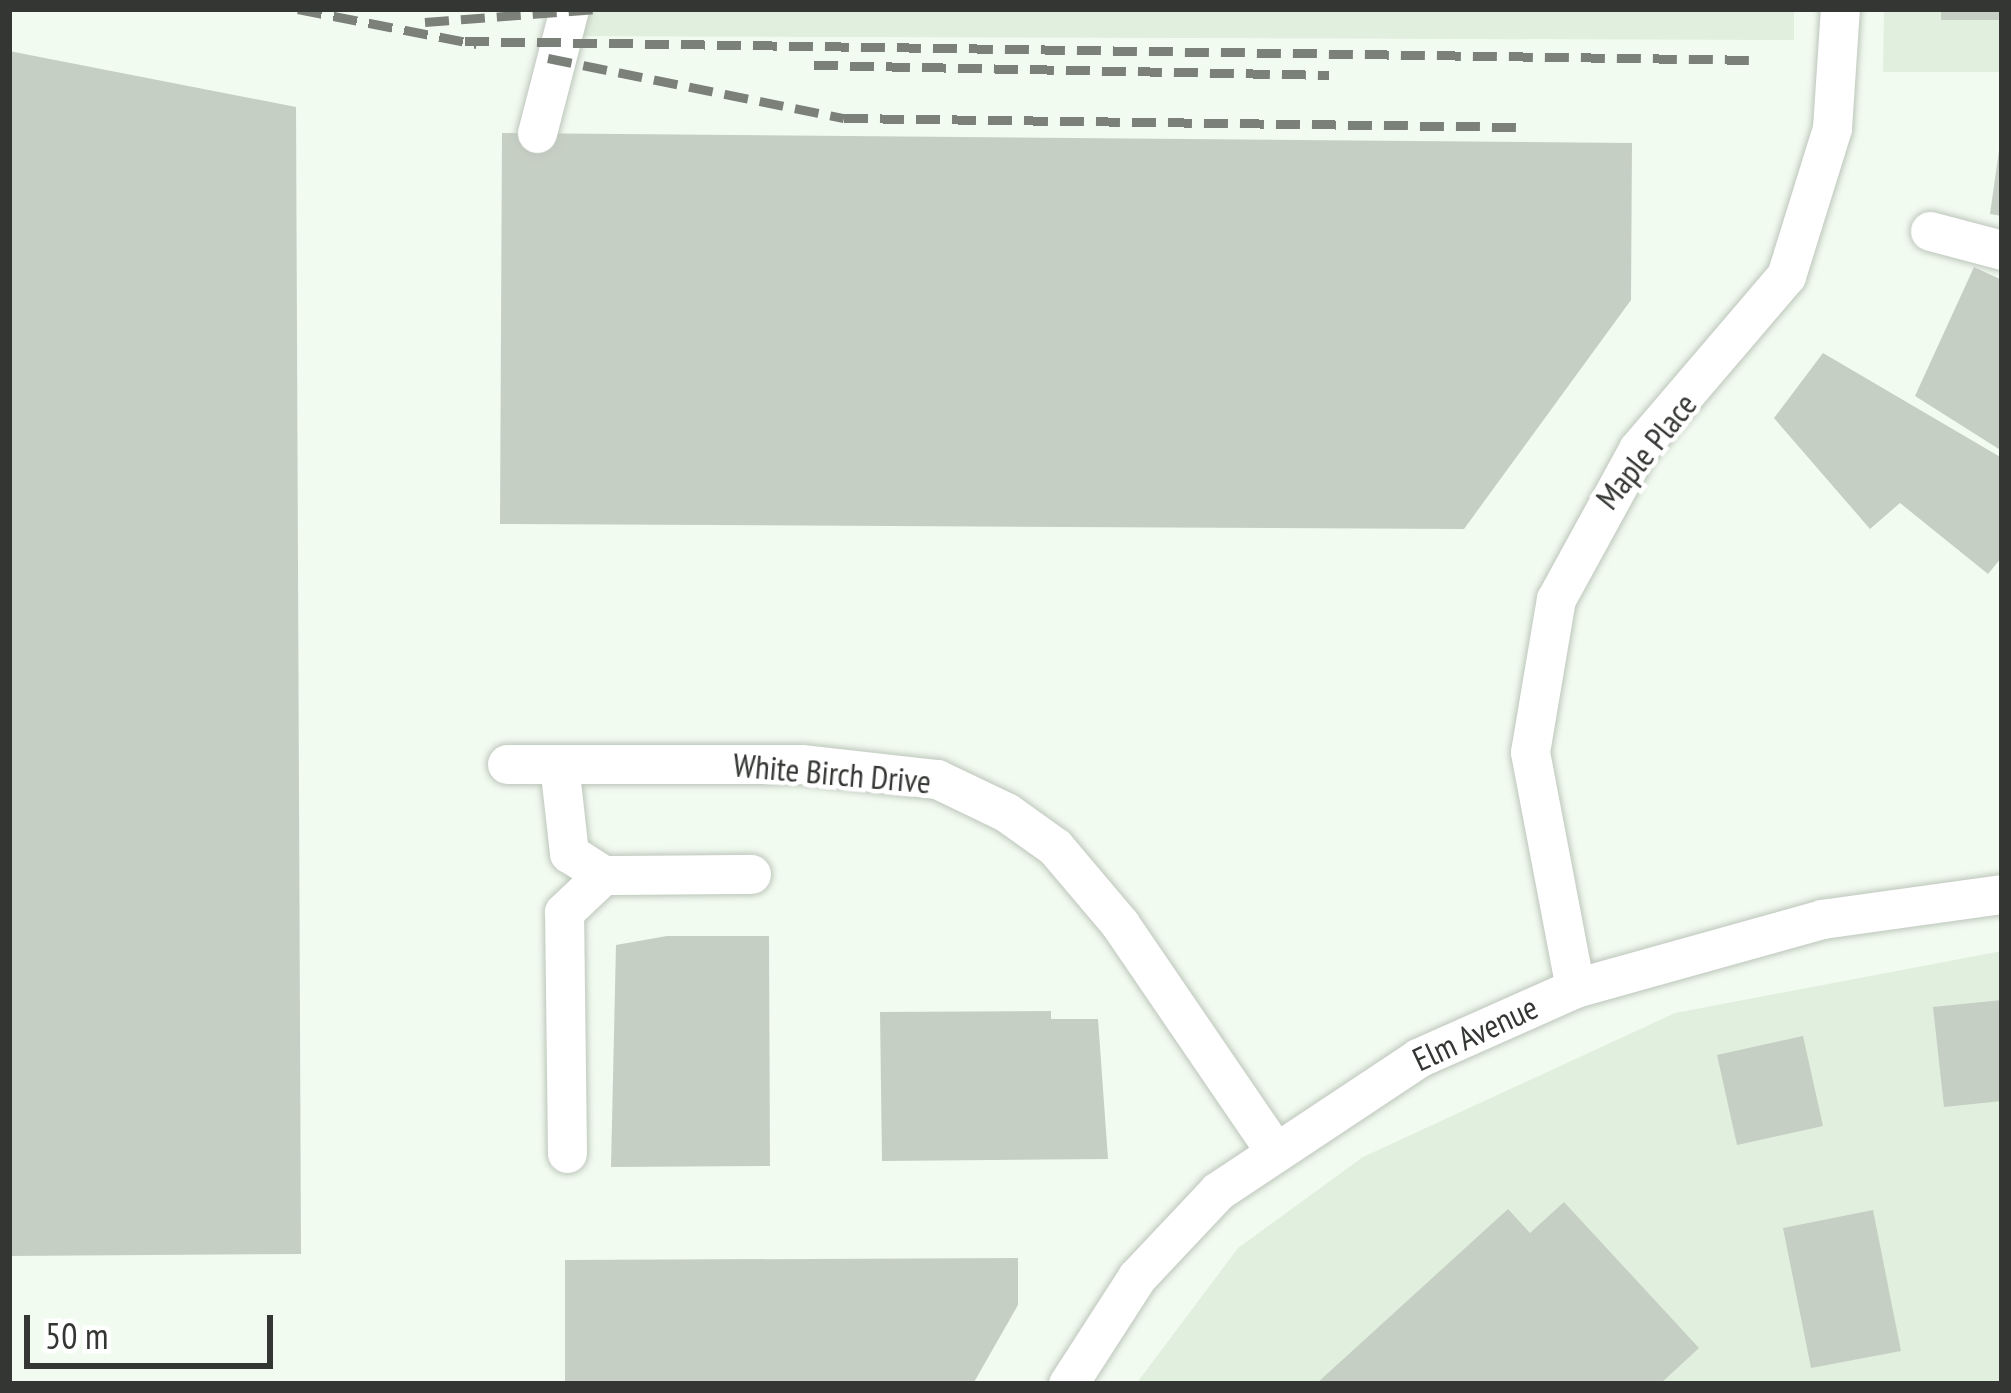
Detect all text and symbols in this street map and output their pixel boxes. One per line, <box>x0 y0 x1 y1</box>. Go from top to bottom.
street label: Maple Place <box>1587 385 1705 517</box>
street label: White Birch Drive <box>732 745 932 801</box>
street label: Elm Avenue <box>1406 987 1544 1079</box>
scale bar <box>30 1291 279 1365</box>
text: 50 m <box>45 1312 108 1359</box>

